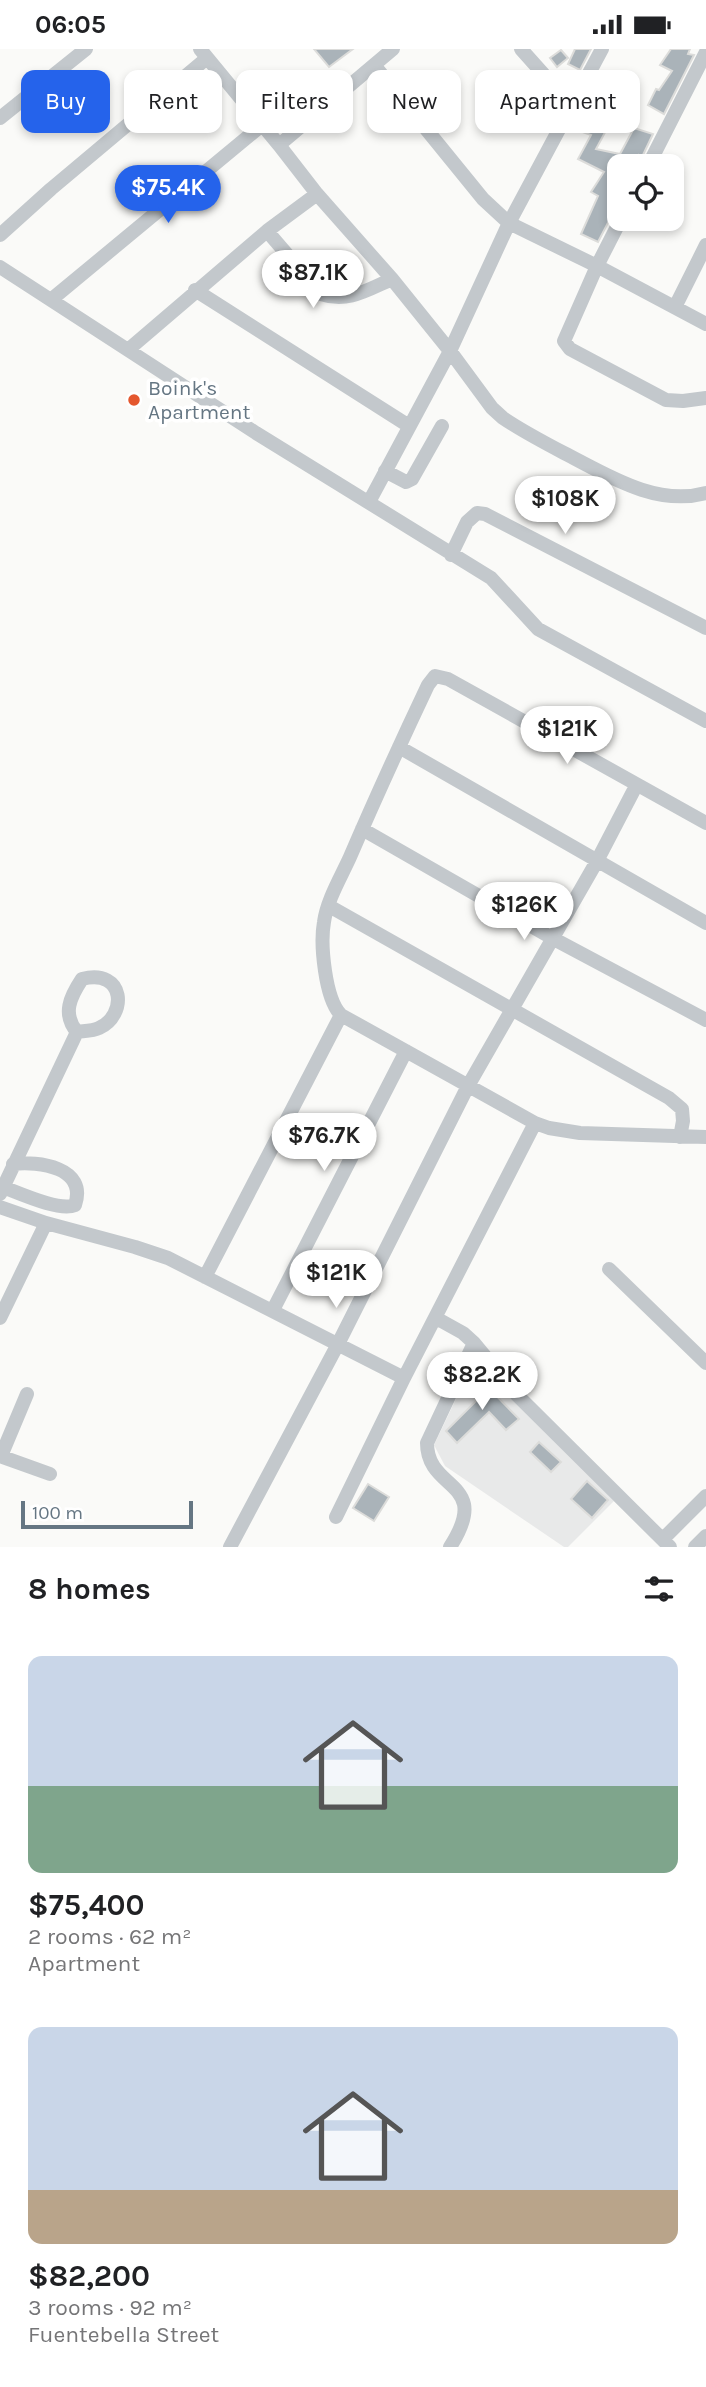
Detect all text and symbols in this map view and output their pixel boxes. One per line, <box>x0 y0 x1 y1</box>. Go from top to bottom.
text: 06:05 <box>35 9 106 40</box>
chip: Buy <box>21 70 110 133</box>
chip: Rent <box>124 70 222 133</box>
chip: Filters <box>236 70 353 133</box>
chip: New <box>367 70 461 133</box>
chip: Apartment <box>475 70 640 133</box>
map controls <box>607 154 684 231</box>
button: locate <box>607 154 684 231</box>
pin: $75.4K <box>111 165 225 225</box>
text: $75.4K <box>131 174 205 201</box>
pin: $87.1K <box>256 251 370 310</box>
text: $87.1K <box>278 259 348 286</box>
place label: Boink's Apartment <box>148 376 250 424</box>
marker: Boink's Apartment <box>126 392 142 408</box>
pin: $108K <box>516 477 614 536</box>
text: $108K <box>531 485 599 512</box>
pin: $121K <box>518 707 616 766</box>
text: $121K <box>536 715 598 742</box>
pin: $126K <box>475 883 573 942</box>
text: $126K <box>491 891 557 918</box>
pin: $76.7K <box>267 1113 381 1173</box>
text: $76.7K <box>288 1122 360 1149</box>
pin: $121K <box>287 1251 385 1310</box>
text: $121K <box>305 1259 367 1286</box>
pin: $82.2K <box>425 1353 539 1412</box>
text: $82.2K <box>443 1361 521 1388</box>
scale bar <box>21 1498 192 1530</box>
text: 100 m <box>32 1502 83 1524</box>
icon: filters <box>640 1570 678 1608</box>
text: 8 homes <box>28 1571 151 1607</box>
icon: home <box>290 1702 416 1828</box>
text: $75,400 <box>28 1887 144 1923</box>
text: 2 rooms · 62 m² <box>28 1923 192 1950</box>
text: Apartment <box>28 1950 140 1977</box>
icon: home <box>290 2073 416 2199</box>
text: $82,200 <box>28 2258 150 2294</box>
text: 3 rooms · 92 m² <box>28 2294 192 2321</box>
text: Fuentebella Street <box>28 2321 219 2348</box>

